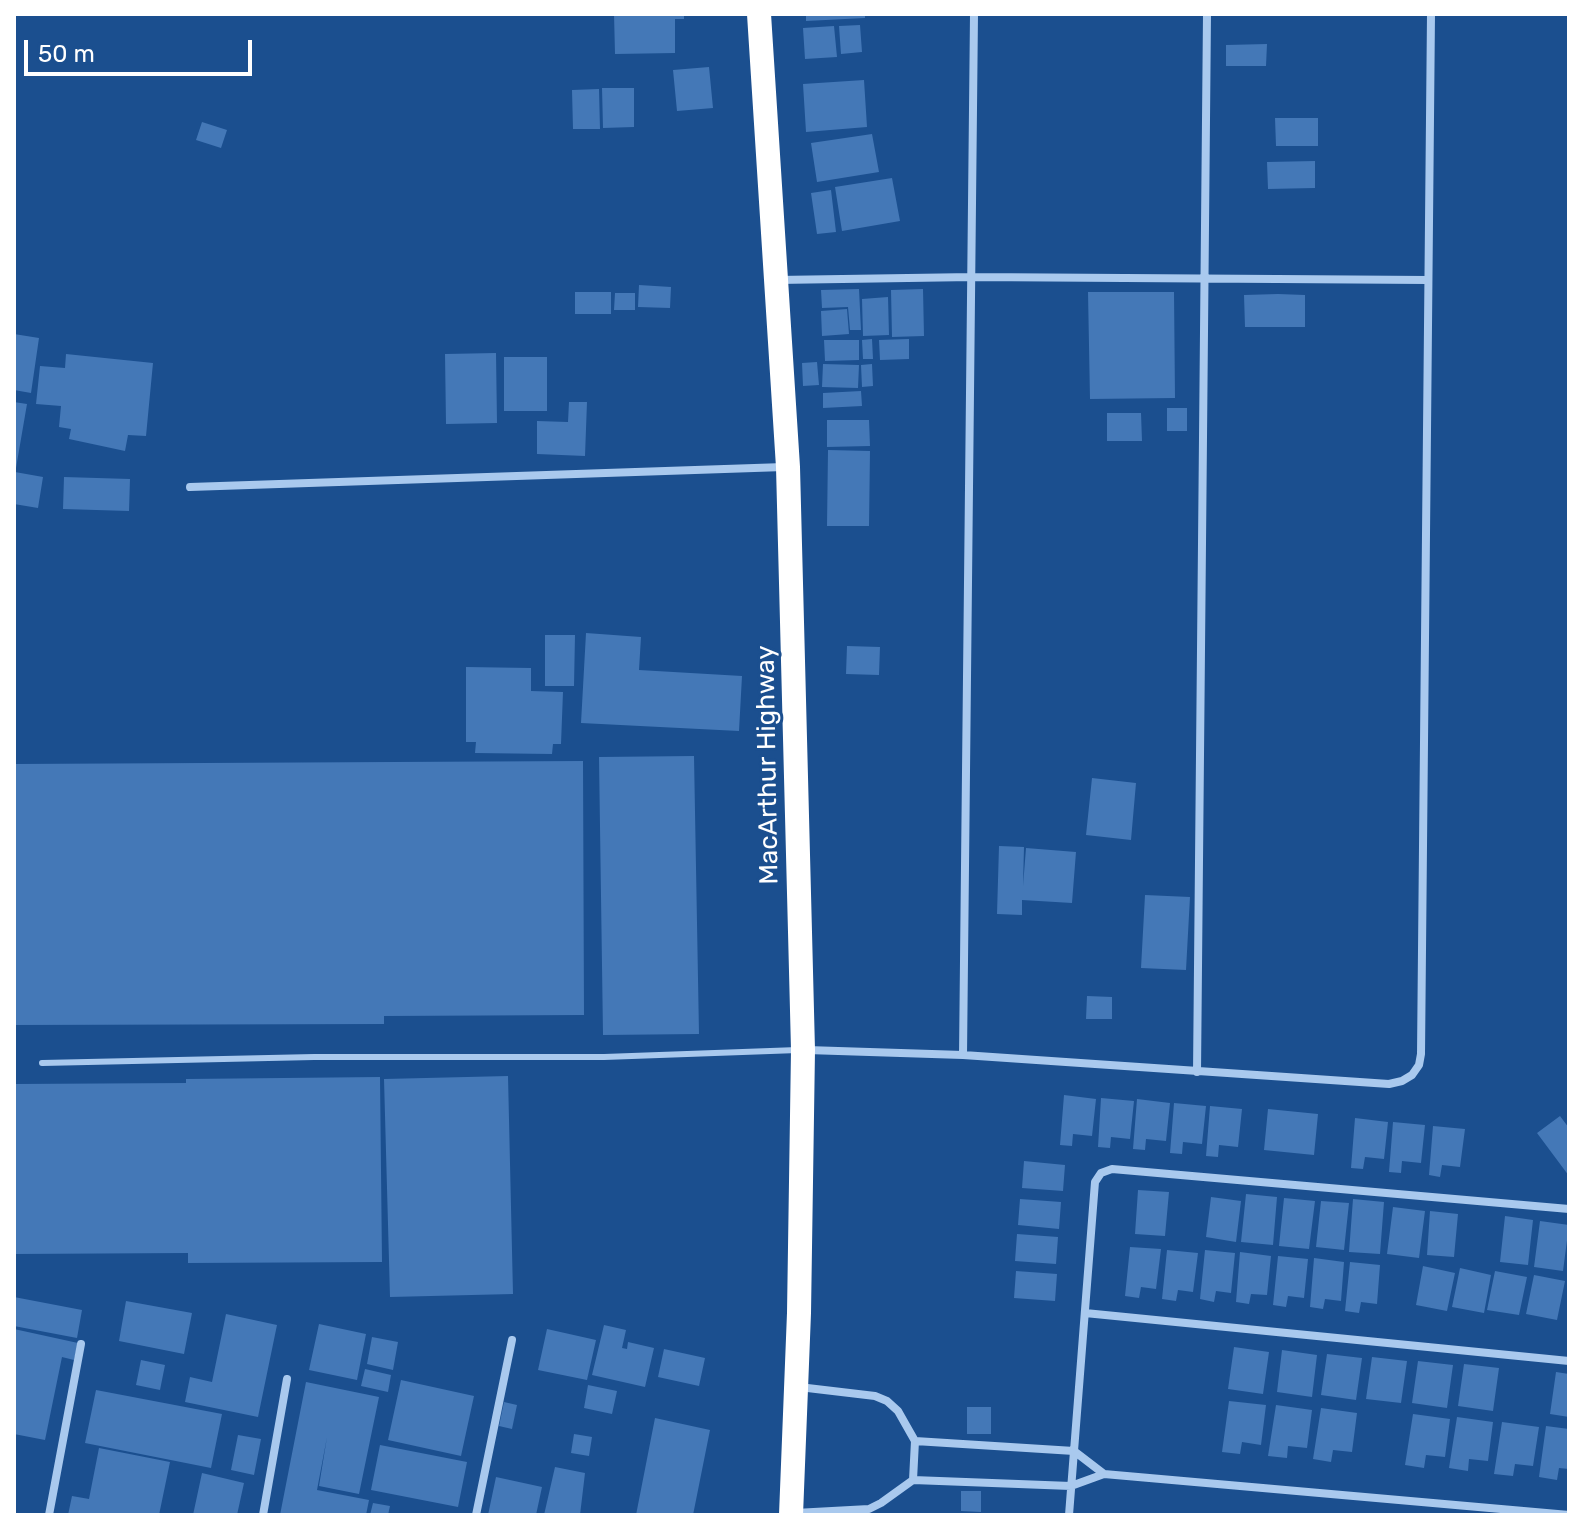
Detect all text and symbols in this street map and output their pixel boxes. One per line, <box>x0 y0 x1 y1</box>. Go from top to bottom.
scale bar <box>28 24 256 74</box>
text: 50 m <box>38 40 95 68</box>
street label: MacArthur Highway <box>750 645 786 885</box>

